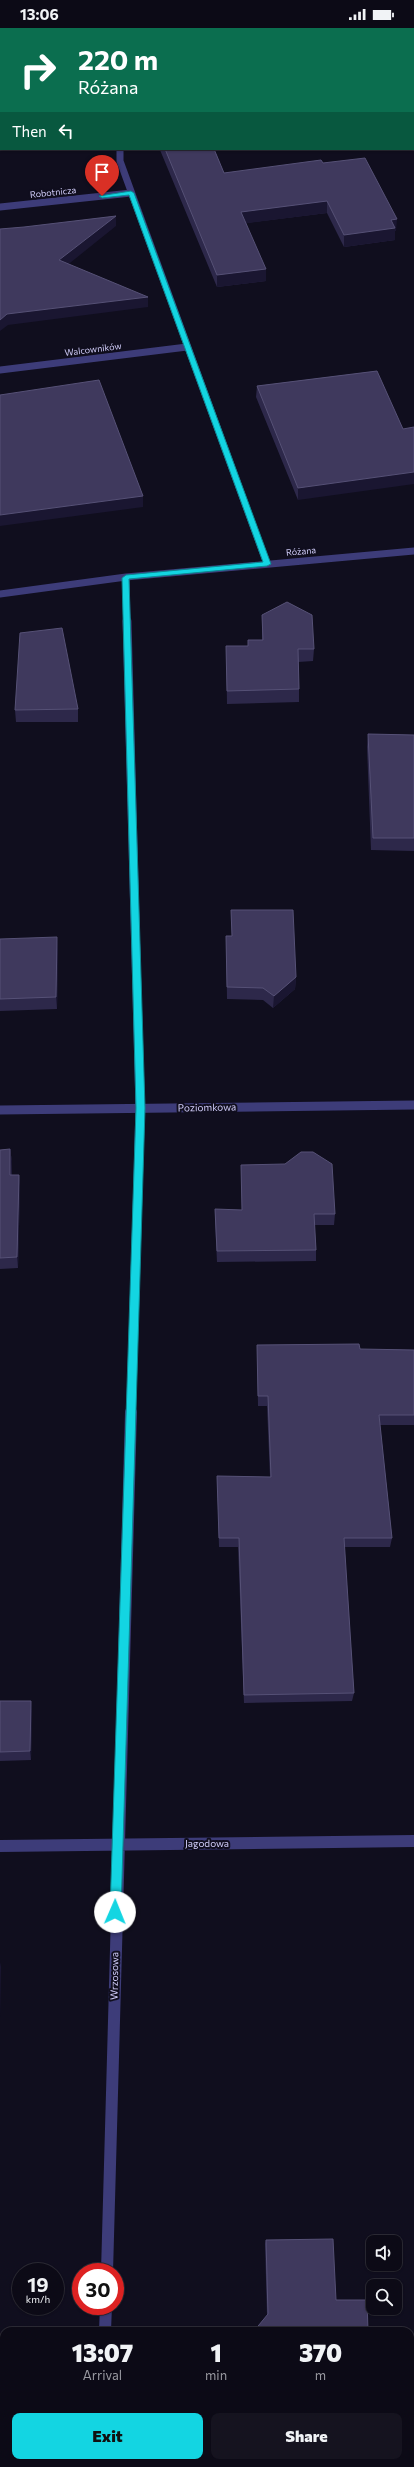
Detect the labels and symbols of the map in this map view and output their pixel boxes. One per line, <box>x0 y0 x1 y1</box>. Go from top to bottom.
pin <box>85 155 119 196</box>
street label: Robotnicza <box>29 184 77 200</box>
street label: Walcowników <box>64 340 122 358</box>
street label: Różana <box>285 544 317 558</box>
street label: Poziomkowa <box>178 1100 236 1114</box>
street label: Jagodowa <box>185 1837 229 1849</box>
position arrow <box>94 1891 136 1933</box>
street label: Wrzosowa <box>108 1952 120 2000</box>
speed limit sign: 30 <box>72 2263 124 2315</box>

